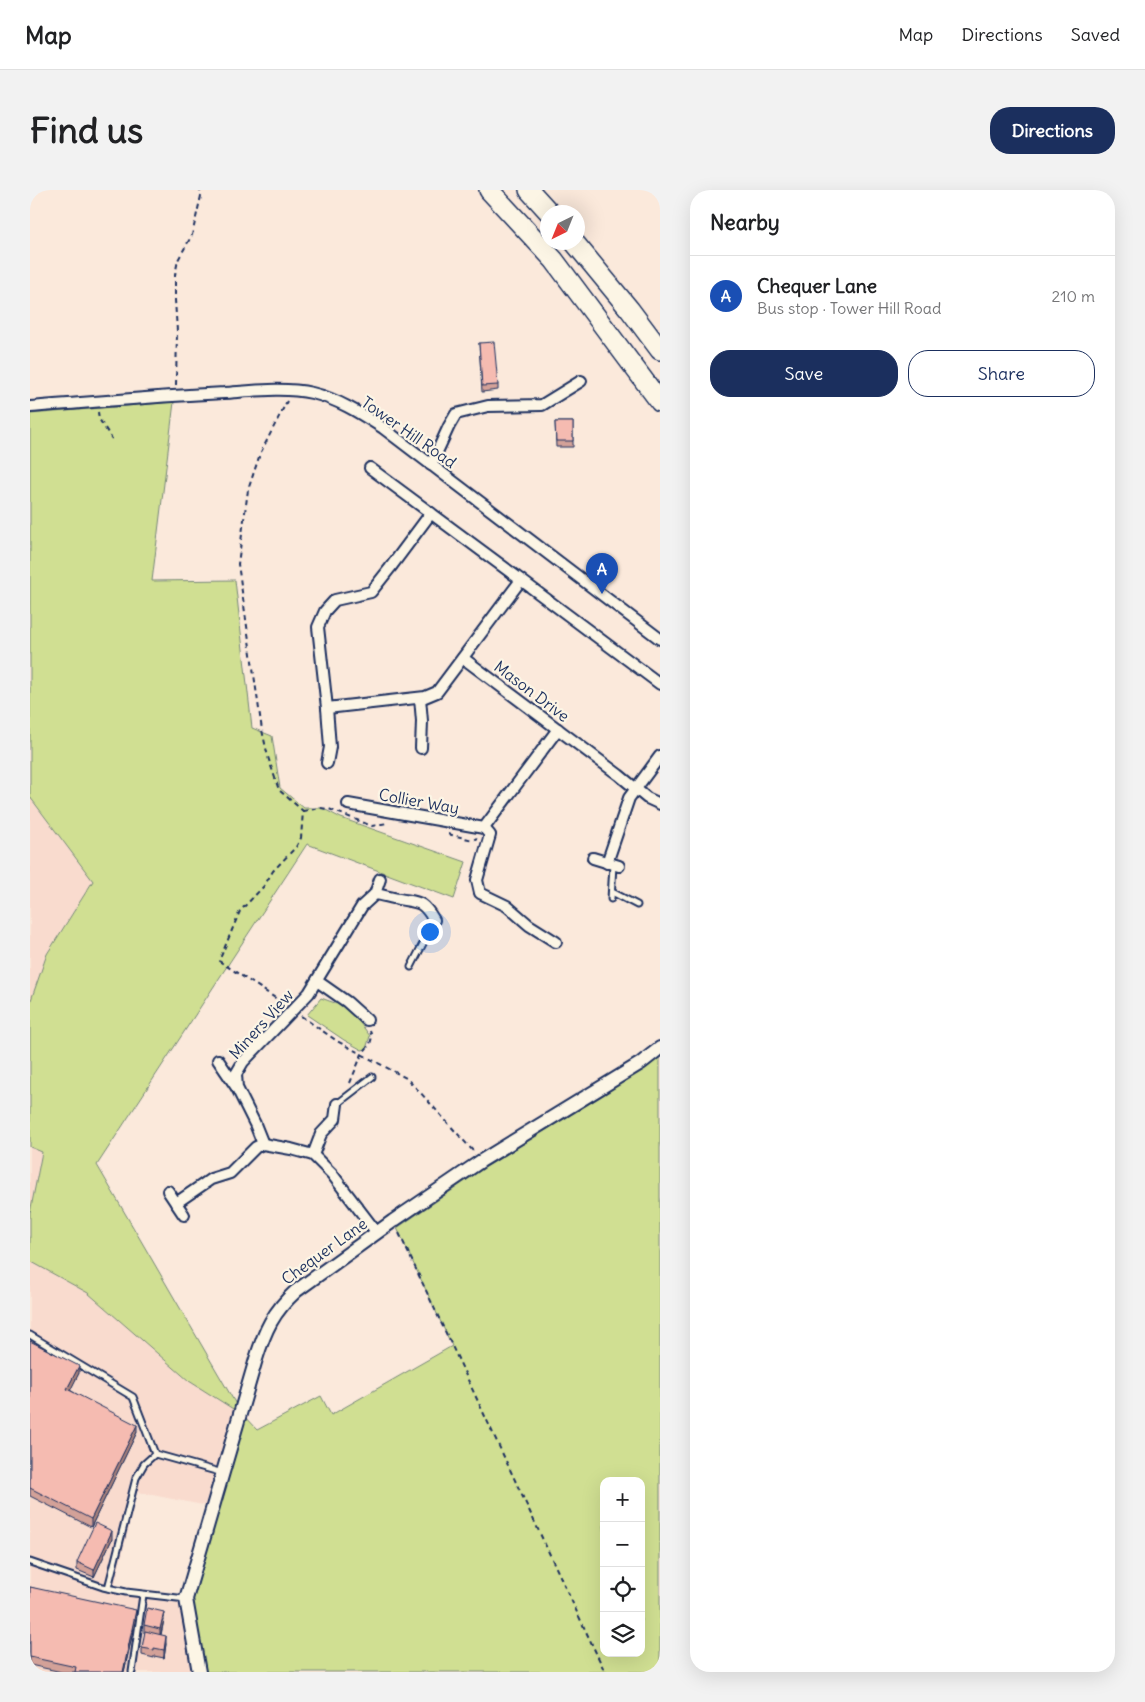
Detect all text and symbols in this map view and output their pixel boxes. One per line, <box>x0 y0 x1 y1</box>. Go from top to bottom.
text: Map <box>25 20 72 50</box>
text: Map <box>898 23 933 46</box>
text: Directions <box>961 23 1043 46</box>
text: Saved <box>1071 23 1120 46</box>
button: Directions <box>990 107 1115 154</box>
text: Find us <box>30 108 143 152</box>
north arrow <box>540 205 585 250</box>
text: Nearby <box>710 209 780 236</box>
text: Chequer Lane <box>757 274 877 298</box>
text: A <box>721 286 731 306</box>
text: 210 m <box>1052 286 1095 306</box>
text: Bus stop · Tower Hill Road <box>757 298 941 318</box>
button: Save <box>710 350 898 397</box>
button: Share <box>908 350 1095 397</box>
street label: Tower Hill Road <box>358 392 460 472</box>
pin: A <box>586 553 618 594</box>
street label: Mason Drive <box>490 656 574 726</box>
street label: Collier Way <box>377 784 461 818</box>
your location <box>417 919 443 945</box>
street label: Miners View <box>225 985 298 1063</box>
street label: Chequer Lane <box>277 1213 371 1289</box>
map controls <box>600 1477 645 1657</box>
button: + <box>600 1477 645 1522</box>
button: − <box>600 1522 645 1567</box>
button: locate <box>600 1567 645 1612</box>
button: layers <box>600 1612 645 1657</box>

